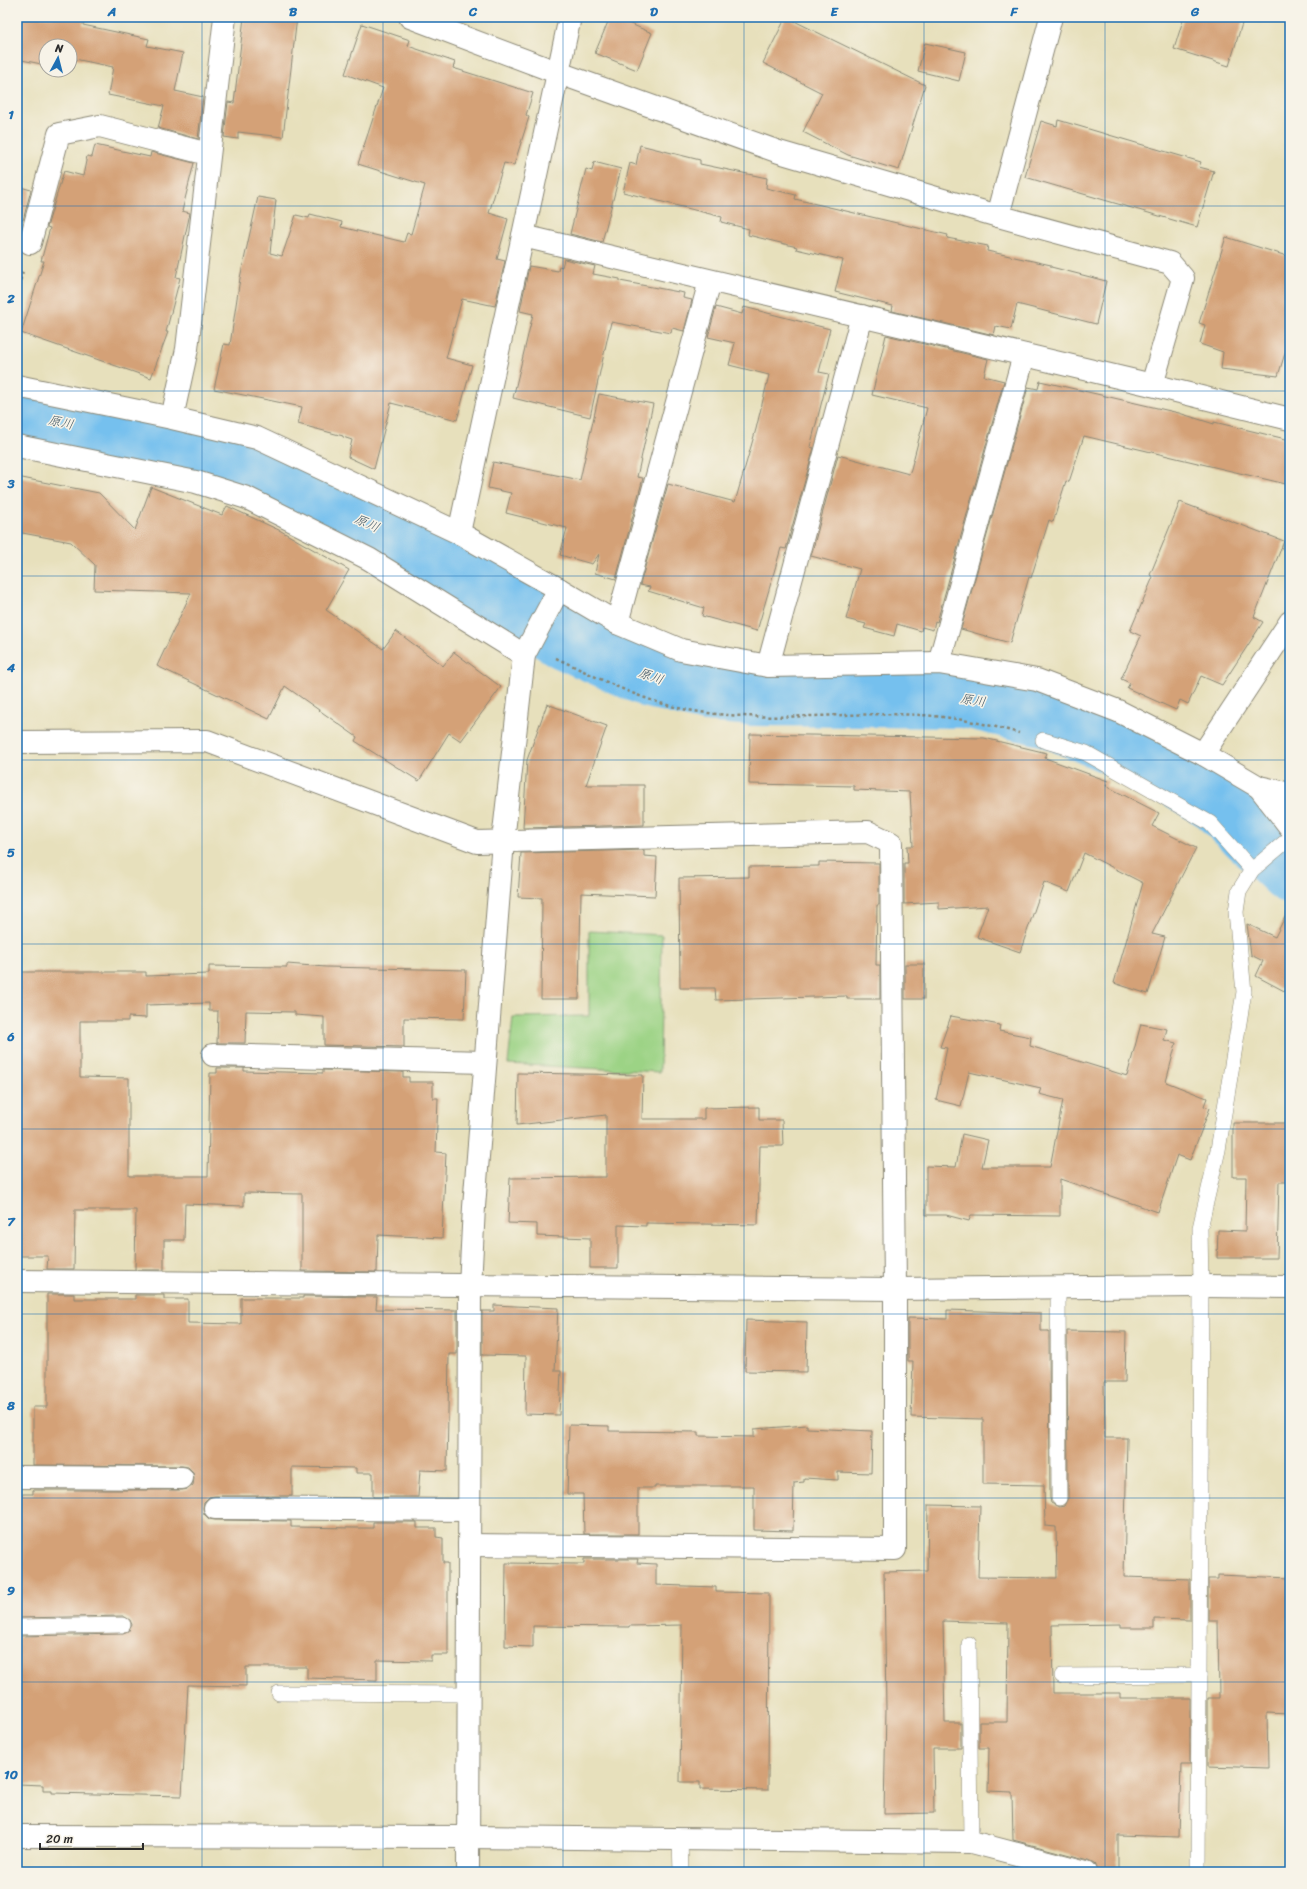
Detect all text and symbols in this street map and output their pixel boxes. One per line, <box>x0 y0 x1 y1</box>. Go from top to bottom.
text: A <box>107 0 116 23</box>
text: B <box>289 0 298 23</box>
text: C <box>468 0 478 23</box>
text: D <box>650 0 658 23</box>
text: E <box>830 0 839 23</box>
text: F <box>1009 0 1018 23</box>
text: G <box>1190 0 1200 23</box>
north arrow <box>38 38 78 78</box>
text: N <box>53 39 64 59</box>
text: 1 <box>8 103 14 126</box>
text: 2 <box>6 287 15 310</box>
water label: 原川 <box>46 408 76 436</box>
text: 3 <box>6 472 15 495</box>
water label: 原川 <box>350 507 384 539</box>
text: 4 <box>6 656 16 679</box>
water label: 原川 <box>635 661 667 691</box>
water label: 原川 <box>958 687 988 713</box>
text: 5 <box>7 841 15 864</box>
text: 6 <box>6 1025 15 1048</box>
text: 7 <box>7 1210 16 1233</box>
text: 8 <box>6 1394 15 1417</box>
text: 9 <box>7 1579 15 1602</box>
text: 10 <box>4 1763 18 1786</box>
scale bar <box>40 1825 143 1851</box>
text: 20 m <box>46 1828 73 1850</box>

